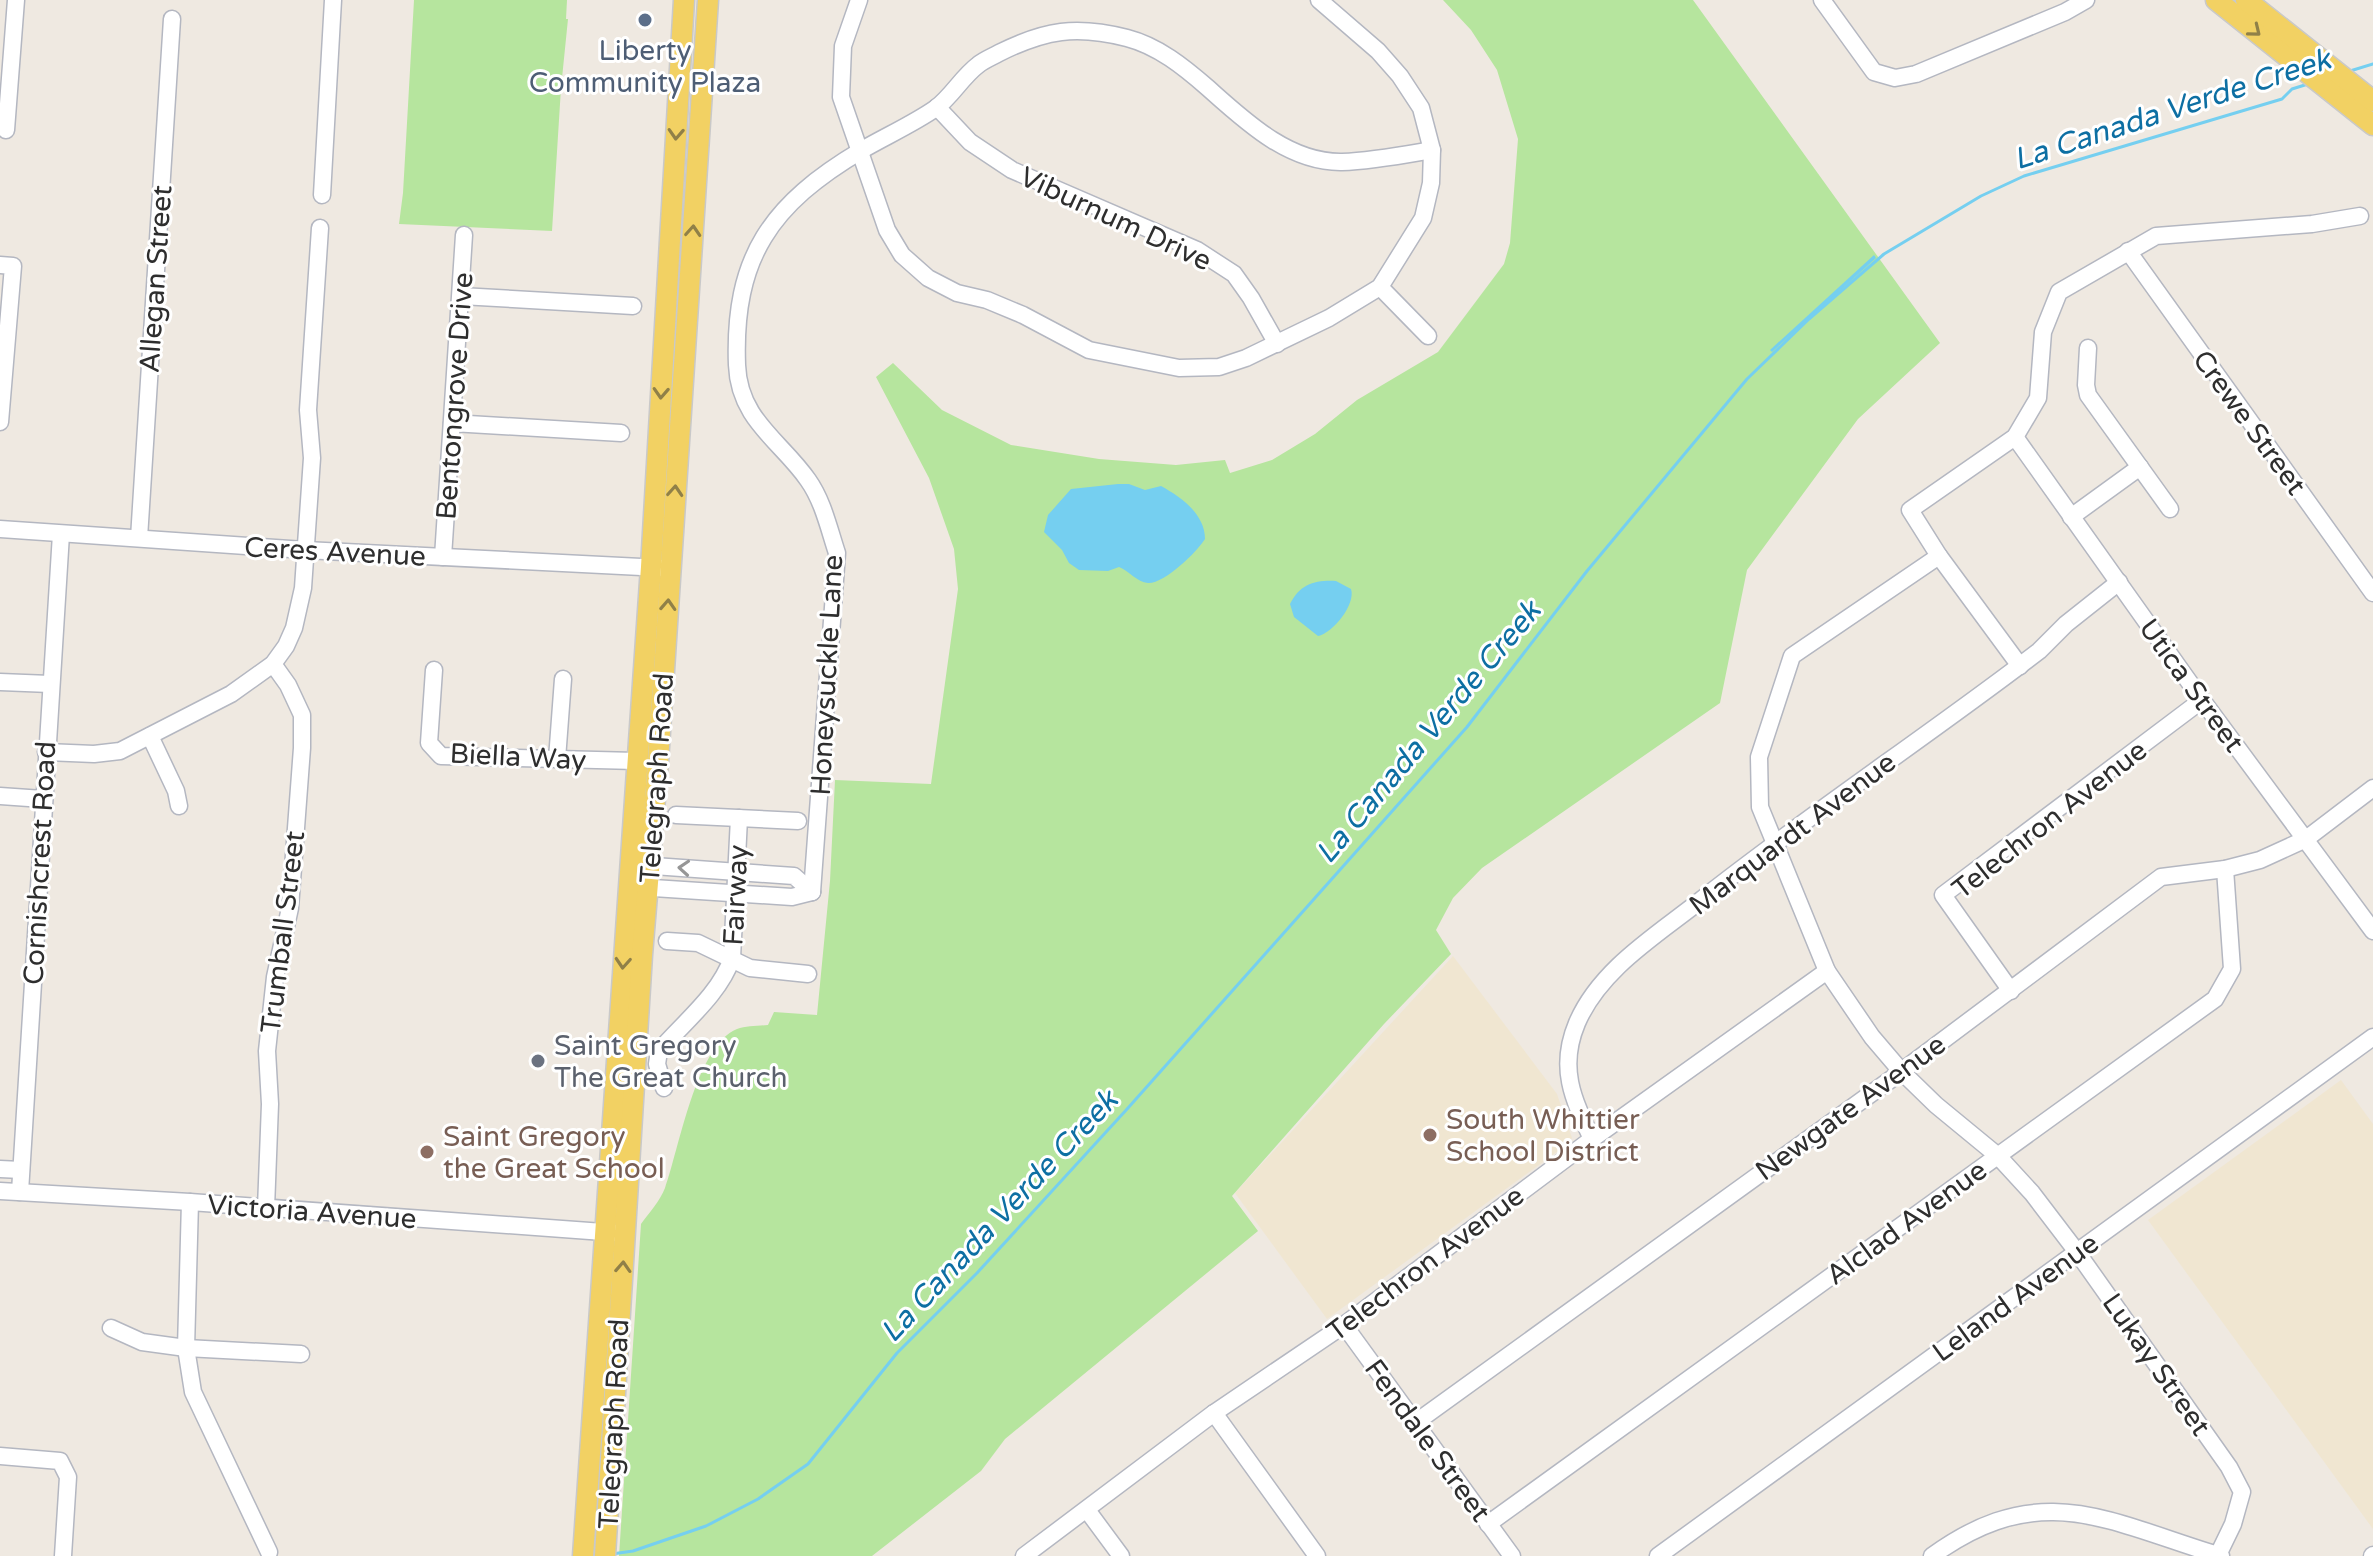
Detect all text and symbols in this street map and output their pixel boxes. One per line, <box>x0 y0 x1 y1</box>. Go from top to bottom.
marker: Liberty Community Plaza <box>636 11 654 29</box>
one-way arrow <box>2246 21 2260 36</box>
place label: Liberty Community Plaza <box>529 34 761 100</box>
water label: La Canada Verde Creek <box>2009 40 2338 178</box>
one-way arrow <box>668 128 685 141</box>
street label: Viburnum Drive <box>1014 160 1217 278</box>
street label: Allegan Street <box>132 184 180 374</box>
one-way arrow <box>684 224 701 237</box>
street label: Bentongrove Drive <box>429 271 481 521</box>
street label: Crewe Street <box>2185 344 2313 502</box>
one-way arrow <box>653 387 670 400</box>
one-way arrow <box>666 484 683 497</box>
street label: Ceres Avenue <box>243 530 427 574</box>
street label: Honeysuckle Lane <box>804 554 850 796</box>
water label: La Canada Verde Creek <box>1308 592 1551 871</box>
one-way arrow <box>659 598 676 611</box>
street label: Utica Street <box>2131 612 2251 759</box>
street label: Telegraph Road <box>633 672 681 884</box>
street label: Telechron Avenue <box>1945 733 2154 906</box>
street label: Biella Way <box>449 736 587 778</box>
street label: Cornishcrest Road <box>17 740 63 986</box>
street label: Marquardt Avenue <box>1683 745 1903 923</box>
street label: Trumball Street <box>254 829 312 1035</box>
street label: Fairway <box>716 844 756 946</box>
one-way arrow <box>677 860 690 877</box>
one-way arrow <box>615 957 632 970</box>
street label: Newgate Avenue <box>1749 1027 1952 1188</box>
place label: Saint Gregory The Great Church <box>554 1029 788 1095</box>
marker: Saint Gregory The Great Church <box>529 1052 547 1070</box>
water label: La Canada Verde Creek <box>873 1081 1128 1350</box>
place label: South Whittier School District <box>1446 1103 1640 1169</box>
place label: Saint Gregory the Great School <box>443 1120 665 1186</box>
marker: South Whittier School District <box>1421 1126 1439 1144</box>
marker: Saint Gregory the Great School <box>418 1143 436 1161</box>
street label: Alclad Avenue <box>1820 1153 1994 1293</box>
street label: Telechron Avenue <box>1320 1179 1531 1349</box>
street label: Victoria Avenue <box>206 1188 418 1236</box>
street label: Leland Avenue <box>1926 1226 2105 1369</box>
one-way arrow <box>614 1260 631 1273</box>
street label: Lukay Street <box>2095 1287 2218 1443</box>
street label: Telegraph Road <box>592 1318 636 1530</box>
street label: Fendale Street <box>1357 1353 1498 1529</box>

